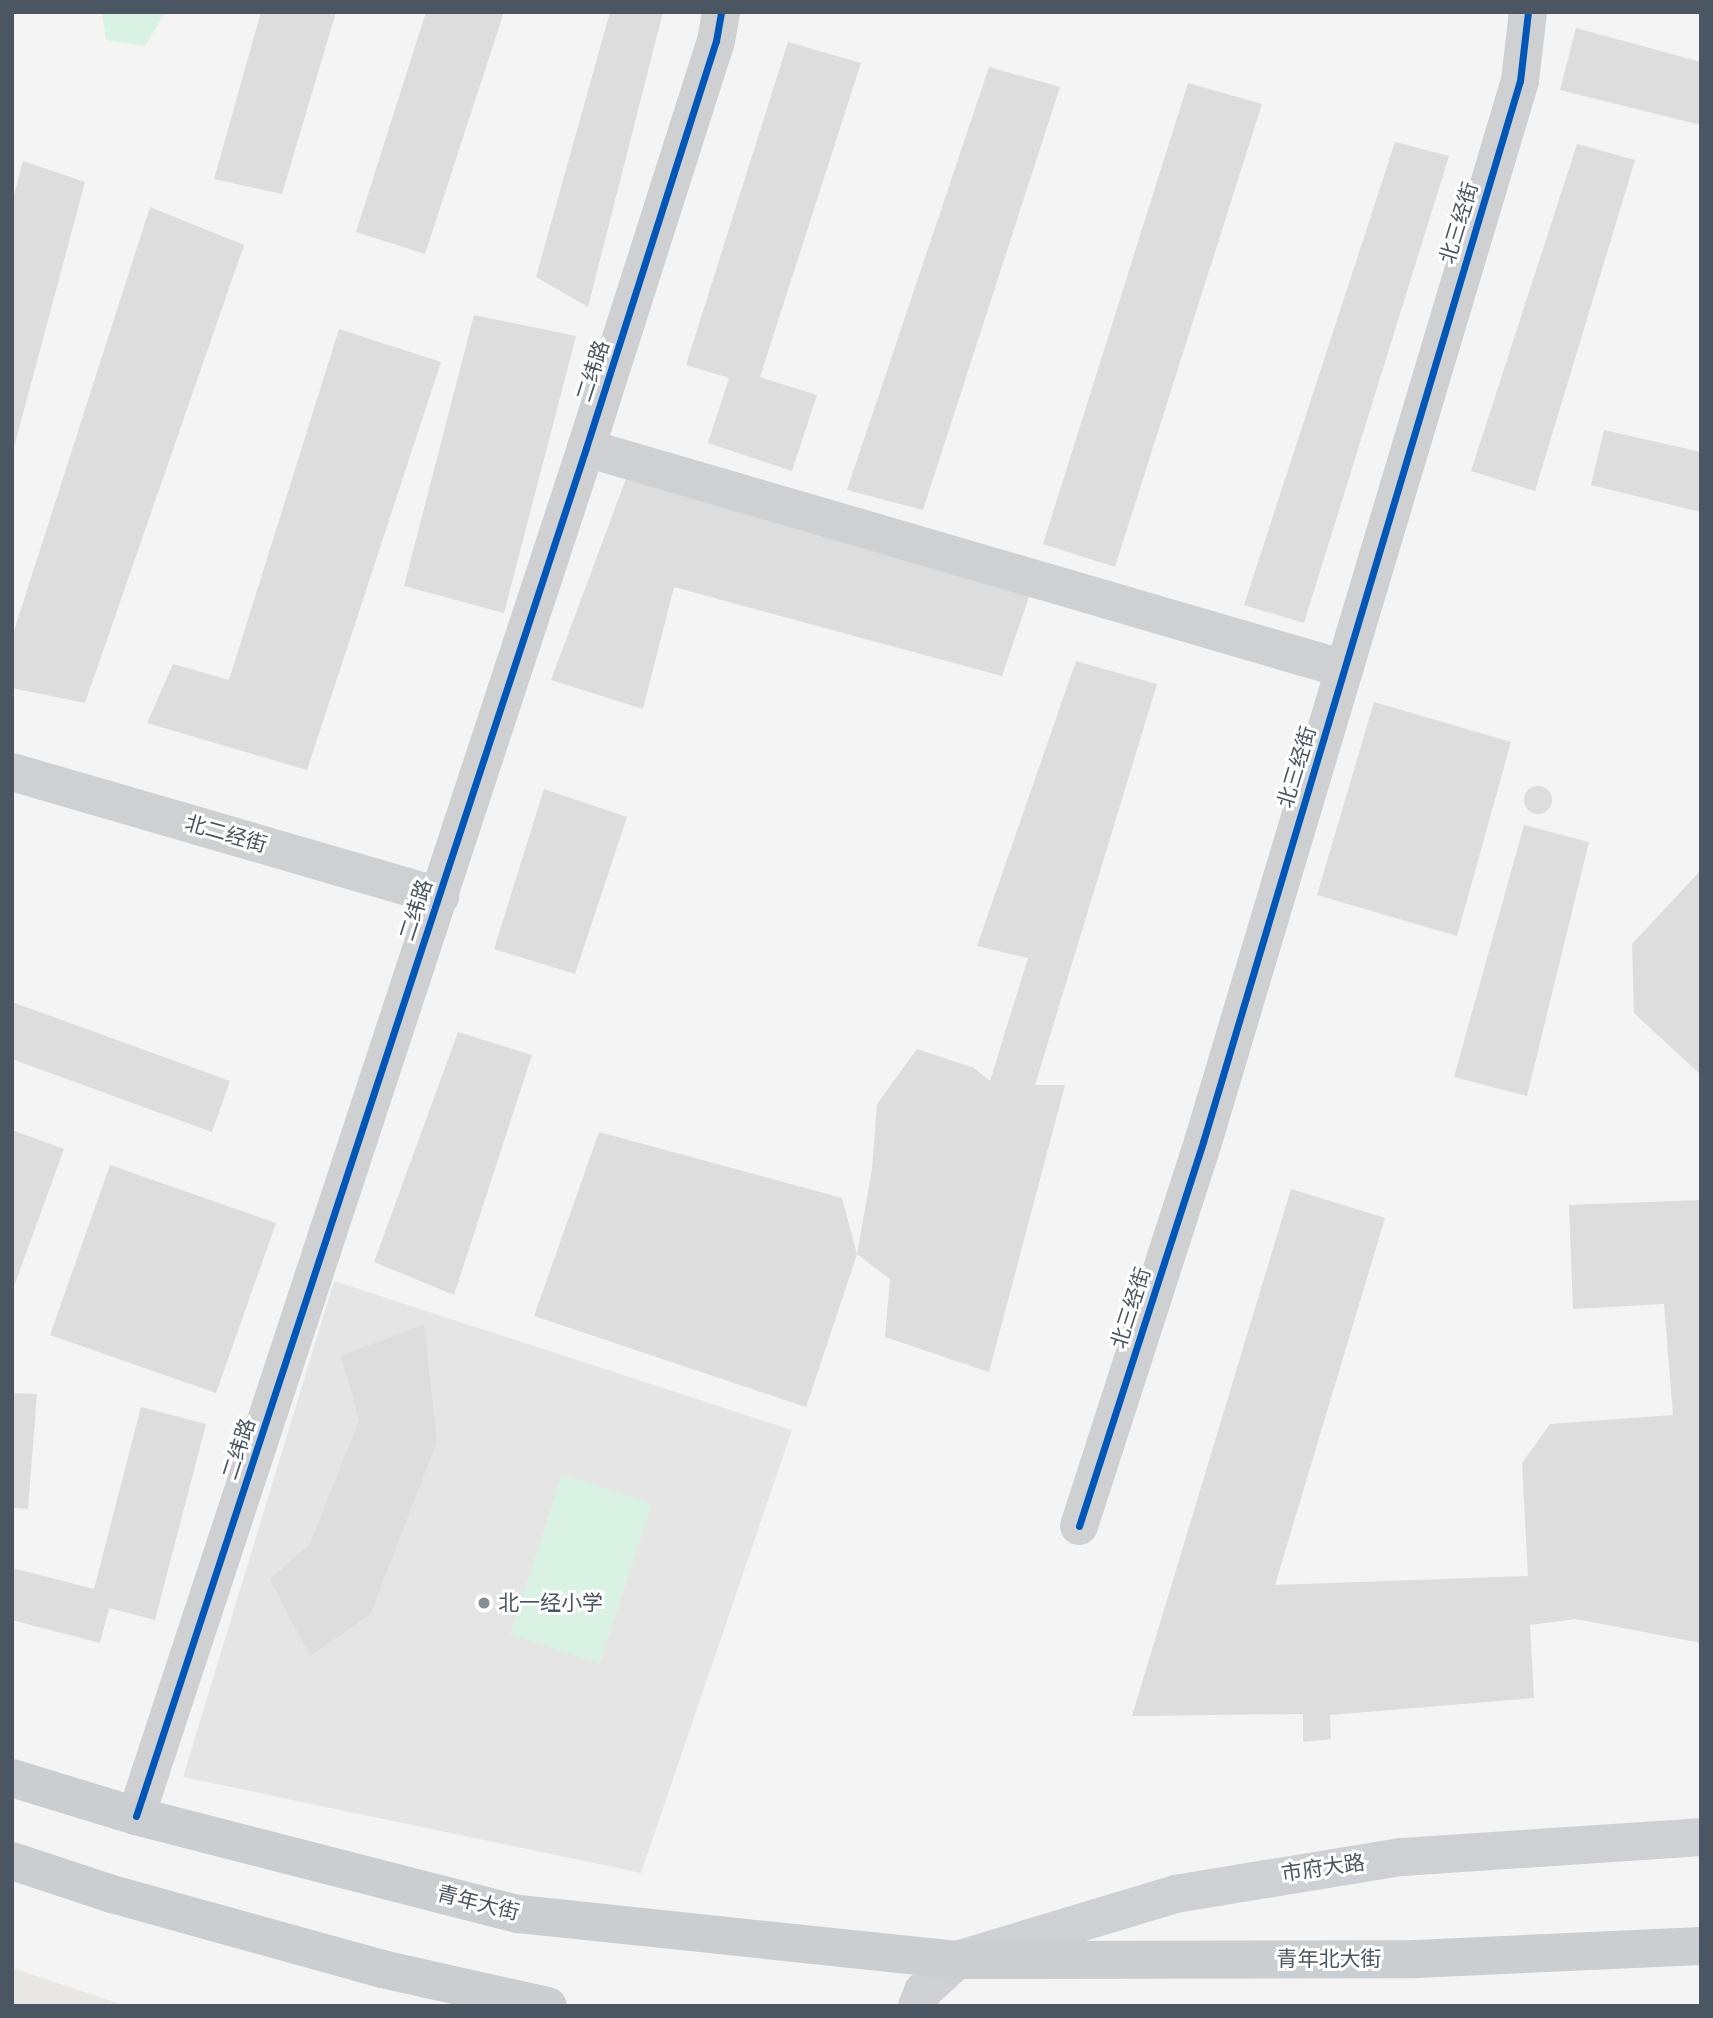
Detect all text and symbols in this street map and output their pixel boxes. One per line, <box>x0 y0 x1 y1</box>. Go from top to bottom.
street label: 北三经街 <box>1435 179 1483 267</box>
street label: 二纬路 <box>571 337 615 405</box>
street label: 北三经街 <box>1273 723 1321 811</box>
street label: 北二经街 <box>182 810 270 858</box>
street label: 二纬路 <box>394 876 438 944</box>
street label: 北三经街 <box>1106 1264 1156 1352</box>
street label: 二纬路 <box>217 1415 261 1483</box>
place label: 北一经小学 <box>498 1590 603 1616</box>
marker: 北一经小学 <box>476 1595 492 1611</box>
street label: 市府大路 <box>1280 1850 1366 1886</box>
street label: 青年大街 <box>434 1881 522 1925</box>
street label: 青年北大街 <box>1277 1946 1381 1972</box>

